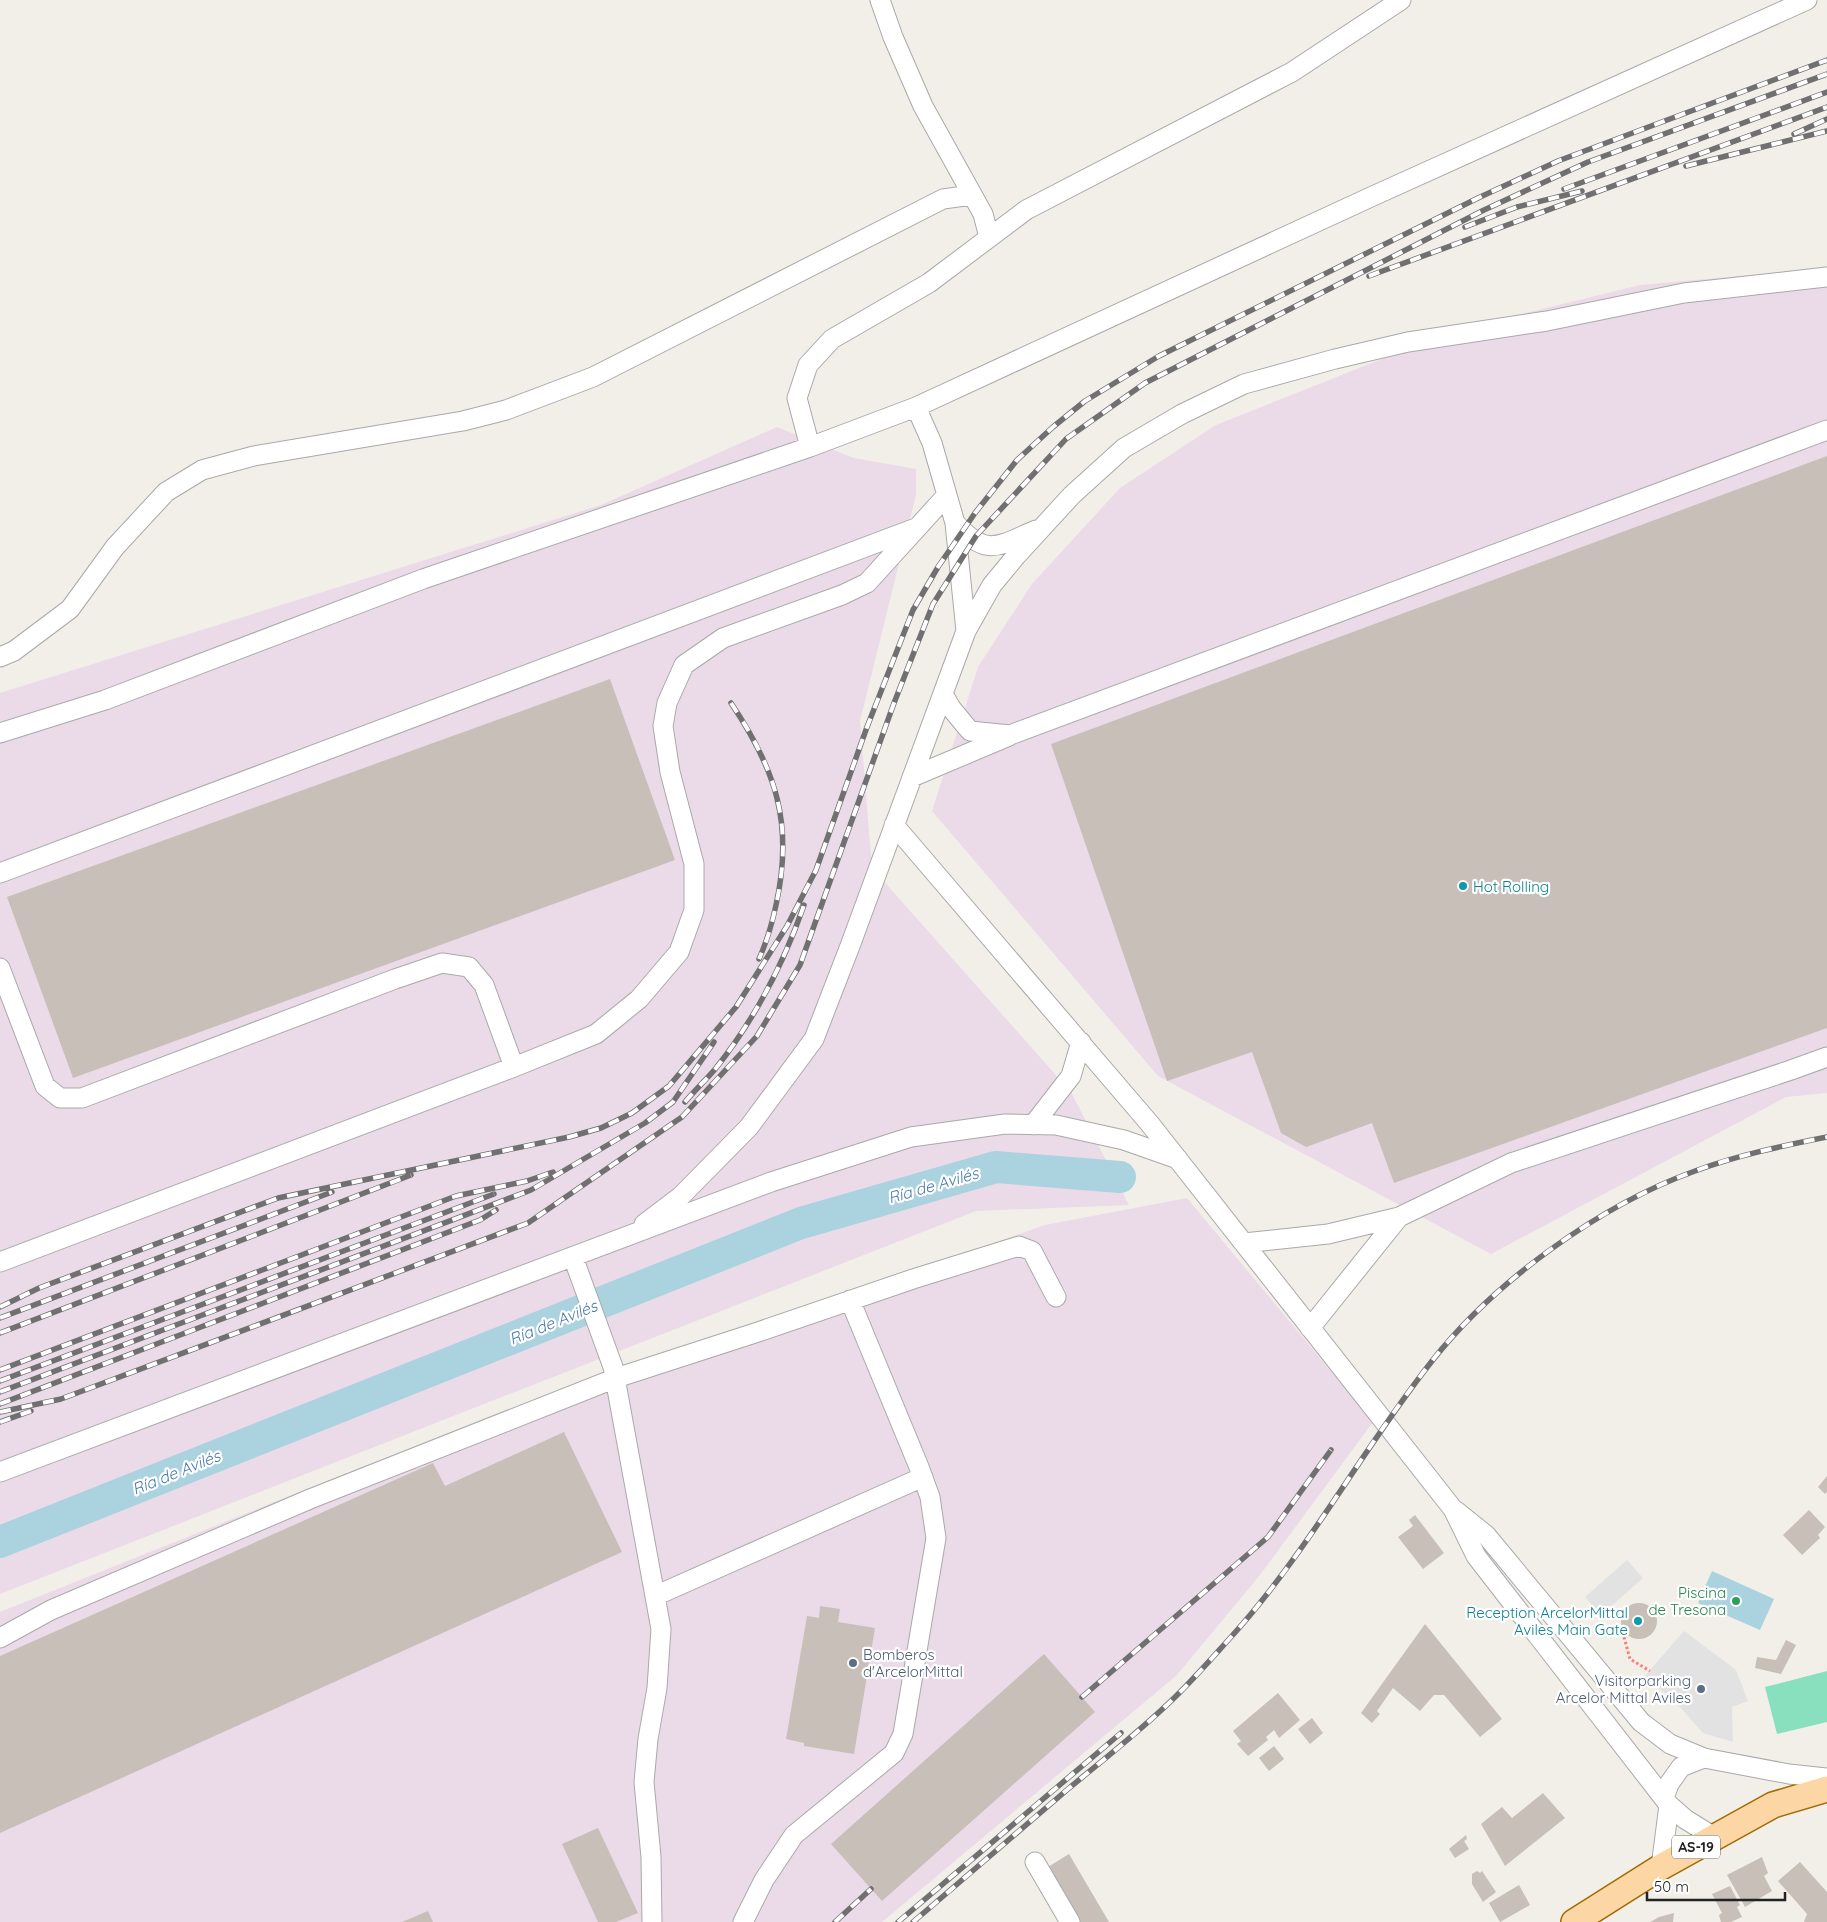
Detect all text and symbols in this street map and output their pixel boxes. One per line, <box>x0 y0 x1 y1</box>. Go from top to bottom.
place label: Hot Rolling <box>1473 877 1549 896</box>
marker: Hot Rolling <box>1457 880 1469 892</box>
water label: Ría de Avilés <box>885 1162 982 1207</box>
water label: Ría de Avilés <box>506 1295 601 1349</box>
water label: Ría de Avilés <box>129 1445 224 1499</box>
place label: Piscina de Tresona <box>1648 1583 1726 1619</box>
marker: Piscina de Tresona <box>1730 1595 1742 1607</box>
place label: Reception ArcelorMittal Aviles Main Gate <box>1466 1603 1628 1639</box>
marker: Reception ArcelorMittal Aviles Main Gate <box>1632 1615 1644 1627</box>
place label: Bomberos d'ArcelorMittal <box>863 1645 963 1681</box>
marker: Bomberos d'ArcelorMittal <box>847 1657 859 1669</box>
place label: Visitorparking Arcelor Mittal Aviles <box>1556 1671 1691 1707</box>
marker: Visitorparking Arcelor Mittal Aviles <box>1695 1683 1707 1695</box>
road number: AS-19 <box>1672 1835 1720 1858</box>
scale bar <box>1647 1870 1784 1902</box>
text: 50 m <box>1654 1877 1689 1896</box>

